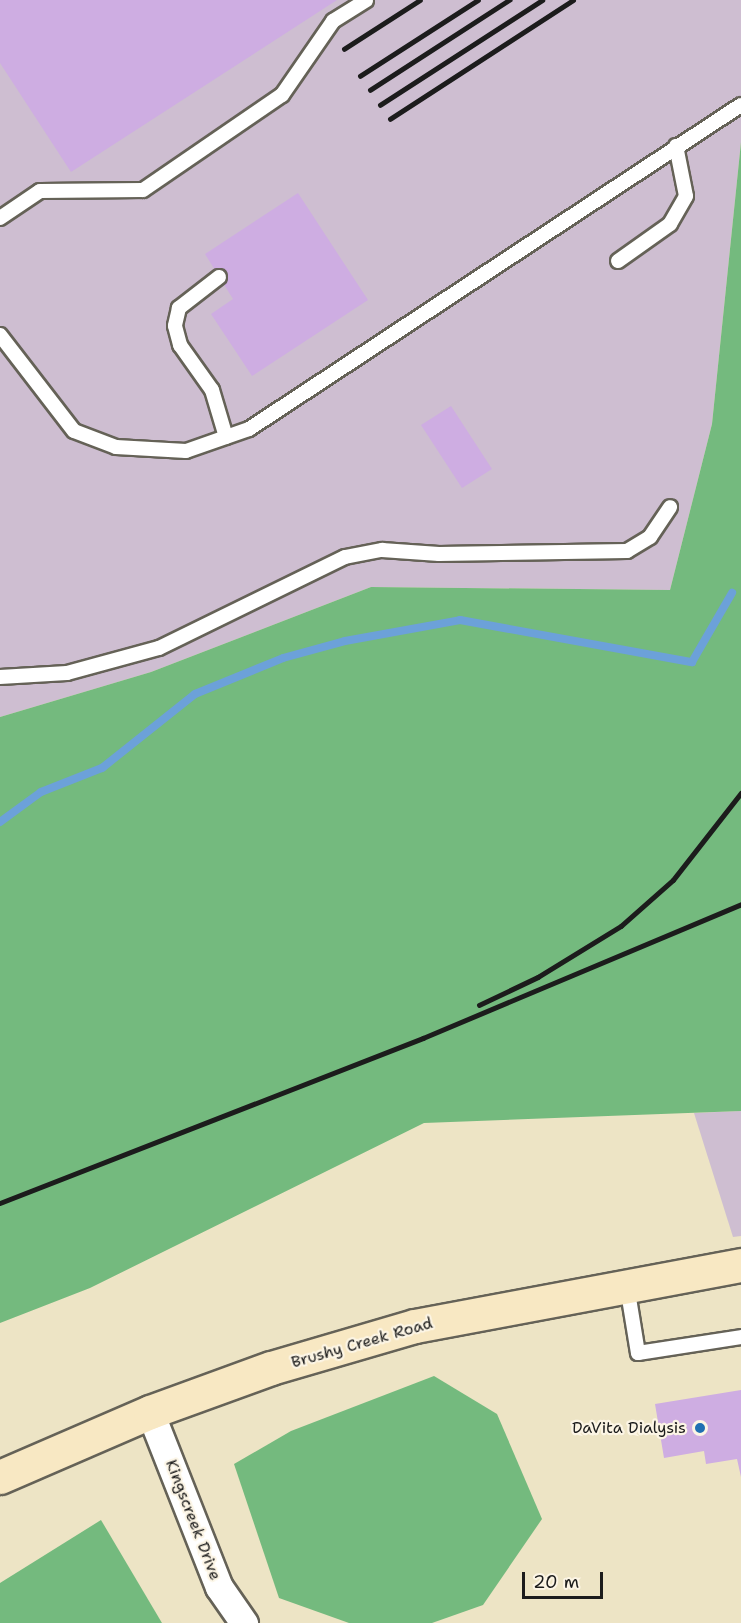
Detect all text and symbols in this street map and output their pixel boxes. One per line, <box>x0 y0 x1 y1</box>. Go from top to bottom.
street label: Brushy Creek Road <box>289 1314 435 1372</box>
place label: DaVita Dialysis <box>572 1418 686 1438</box>
marker: DaVita Dialysis <box>691 1419 709 1437</box>
street label: Kingscreek Drive <box>161 1457 225 1583</box>
scale bar <box>525 1560 606 1598</box>
text: 20 m <box>533 1570 579 1594</box>

